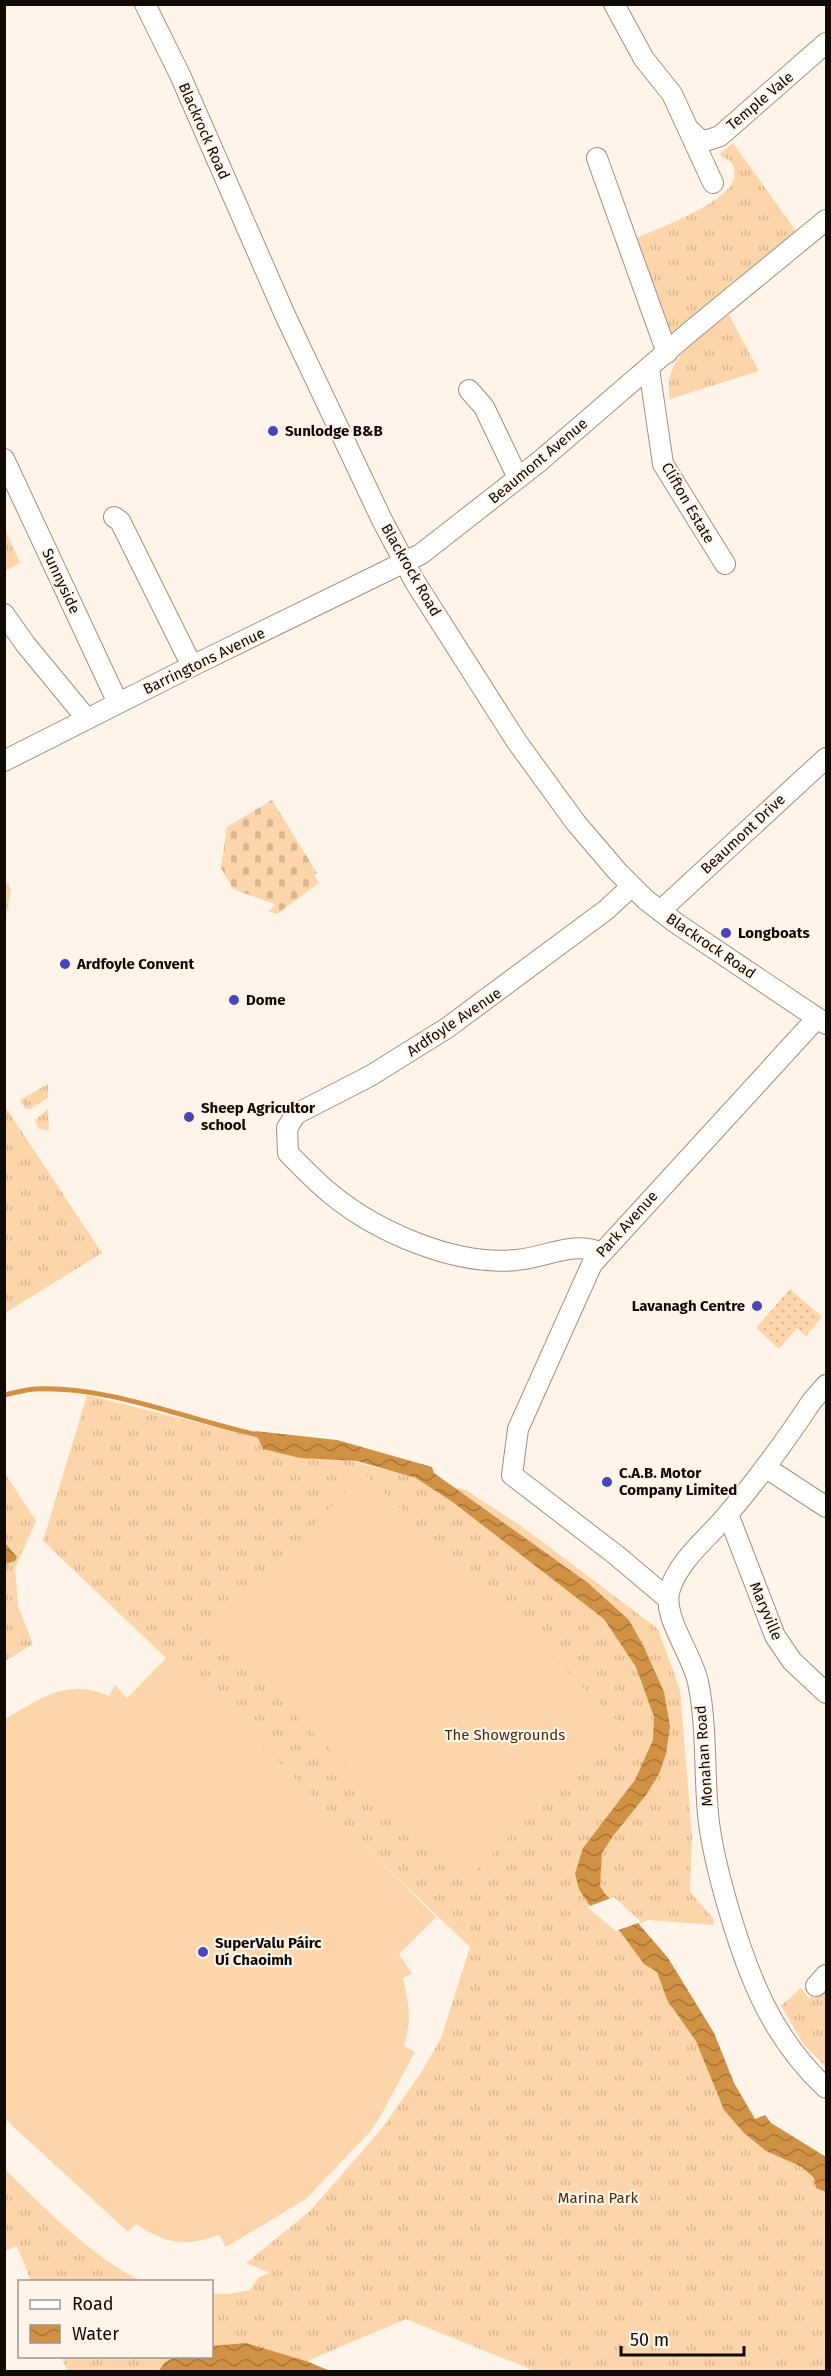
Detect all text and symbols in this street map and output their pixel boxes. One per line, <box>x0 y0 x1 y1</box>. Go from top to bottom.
street label: Temple Vale <box>723 68 797 134</box>
street label: Blackrock Road <box>175 80 233 182</box>
street label: Beaumont Avenue <box>485 414 591 508</box>
place label: Sunlodge B&B <box>285 422 383 440</box>
marker: Sunlodge B&B <box>266 424 280 438</box>
street label: Clifton Estate <box>658 459 718 547</box>
street label: Blackrock Road <box>377 520 445 620</box>
street label: Sunnyside <box>38 545 84 617</box>
street label: Barringtons Avenue <box>140 624 268 698</box>
street label: Beaumont Drive <box>697 790 789 878</box>
street label: Blackrock Road <box>663 909 759 983</box>
place label: Longboats <box>738 924 810 942</box>
marker: Longboats <box>719 926 733 940</box>
place label: Ardfoyle Convent <box>76 955 194 973</box>
marker: Ardfoyle Convent <box>58 957 72 971</box>
street label: Ardfoyle Avenue <box>403 984 505 1060</box>
place label: Dome <box>246 991 285 1009</box>
marker: Dome <box>227 993 241 1007</box>
place label: Sheep Agricultor school <box>201 1099 316 1134</box>
marker: Sheep Agricultor school <box>182 1110 196 1124</box>
street label: Park Avenue <box>592 1187 662 1261</box>
place label: Lavanagh Centre <box>632 1297 745 1315</box>
marker: Lavanagh Centre <box>750 1299 764 1313</box>
place label: C.A.B. Motor Company Limited <box>619 1464 737 1499</box>
marker: C.A.B. Motor Company Limited <box>600 1475 614 1489</box>
street label: Maryville <box>746 1579 786 1643</box>
street label: Monahan Road <box>691 1705 717 1807</box>
park label: The Showgrounds <box>445 1726 565 1744</box>
place label: SuperValu Páirc Uí Chaoimh <box>215 1934 322 1969</box>
marker: SuperValu Páirc Uí Chaoimh <box>196 1945 210 1959</box>
park label: Marina Park <box>558 2189 638 2207</box>
legend <box>18 2280 213 2358</box>
text: Road <box>72 2293 114 2315</box>
scale bar <box>621 2319 744 2357</box>
text: Water <box>72 2323 119 2345</box>
text: 50 m <box>630 2329 669 2351</box>

